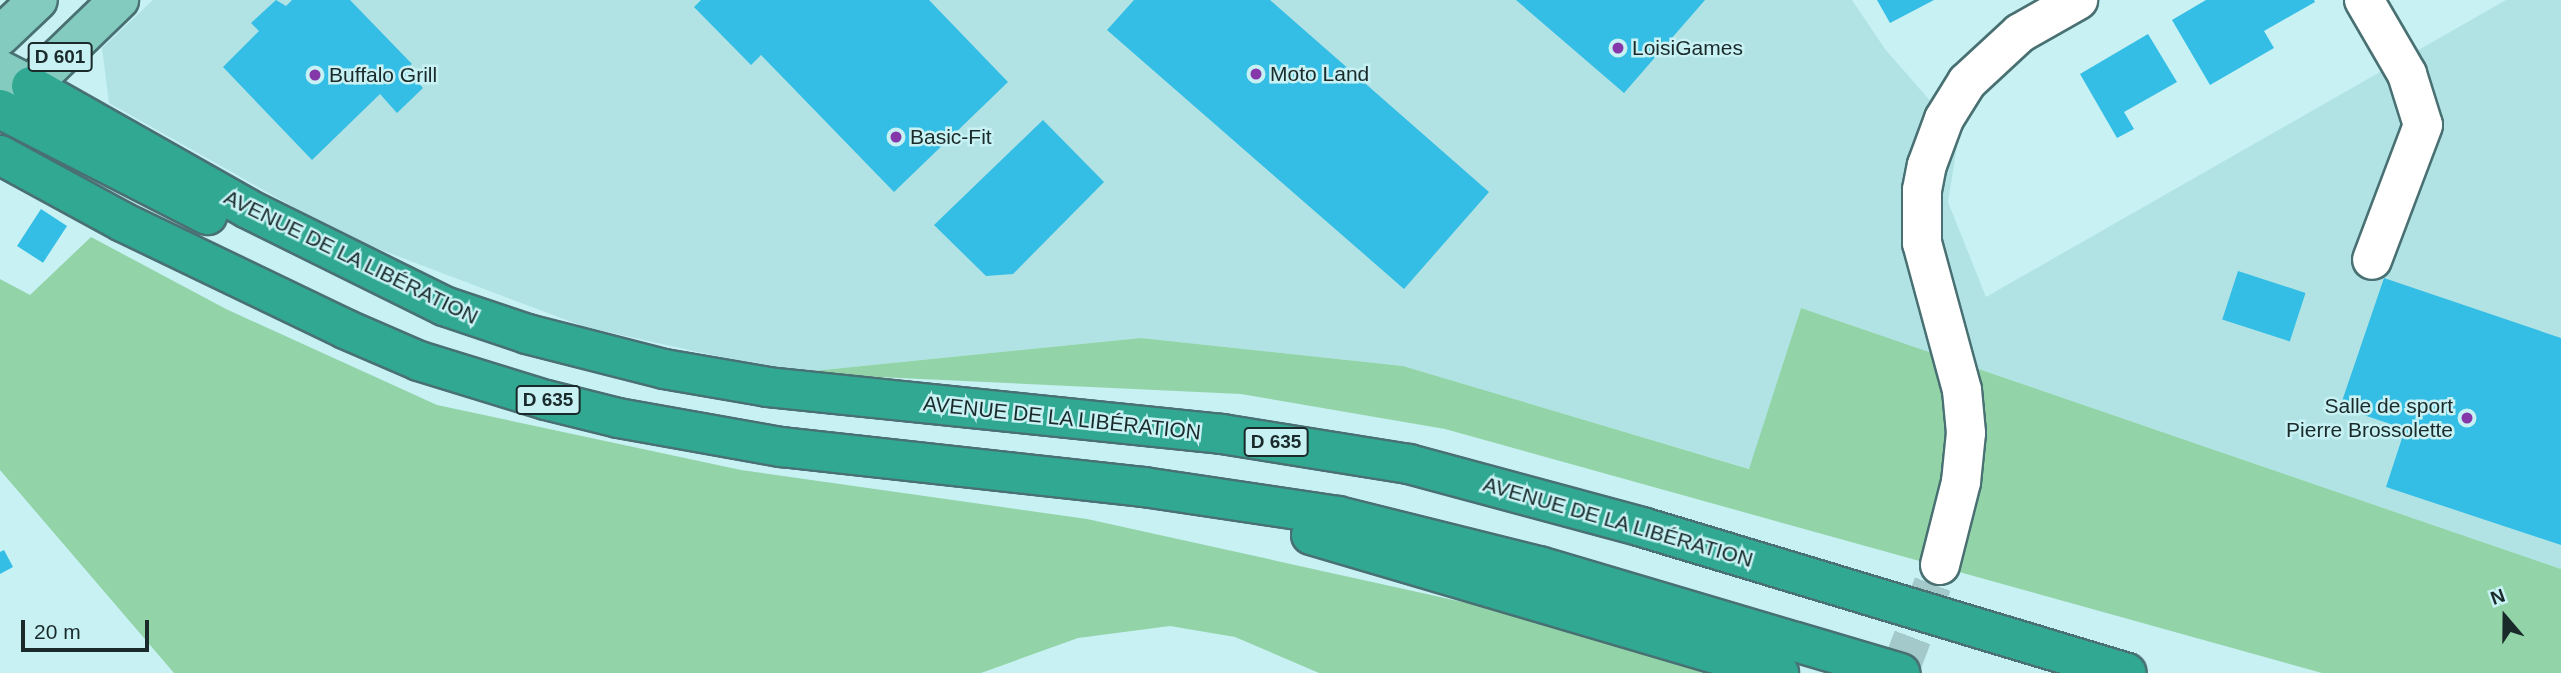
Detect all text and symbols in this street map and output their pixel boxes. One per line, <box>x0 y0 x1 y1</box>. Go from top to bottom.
place label: LoisiGames <box>1632 35 1743 61</box>
marker: LoisiGames <box>1610 40 1626 56</box>
road number: D 601 <box>27 41 93 72</box>
place label: Moto Land <box>1270 61 1369 87</box>
place label: Buffalo Grill <box>329 62 437 88</box>
marker: Moto Land <box>1248 66 1264 82</box>
marker: Buffalo Grill <box>307 67 323 83</box>
place label: Basic-Fit <box>910 124 992 150</box>
marker: Basic-Fit <box>888 129 904 145</box>
street label: AVENUE DE LA LIBÉRATION <box>219 184 483 330</box>
road number: D 635 <box>515 384 581 416</box>
street label: AVENUE DE LA LIBÉRATION <box>921 391 1203 445</box>
place label: Salle de sport Pierre Brossolette <box>2286 393 2453 443</box>
marker: Salle de sport Pierre Brossolette <box>2459 410 2475 426</box>
road number: D 635 <box>1243 426 1309 458</box>
street label: AVENUE DE LA LIBÉRATION <box>1480 471 1756 573</box>
north arrow <box>2470 582 2540 652</box>
text: N <box>2488 585 2508 609</box>
scale bar <box>24 606 152 650</box>
text: 20 m <box>34 620 81 643</box>

